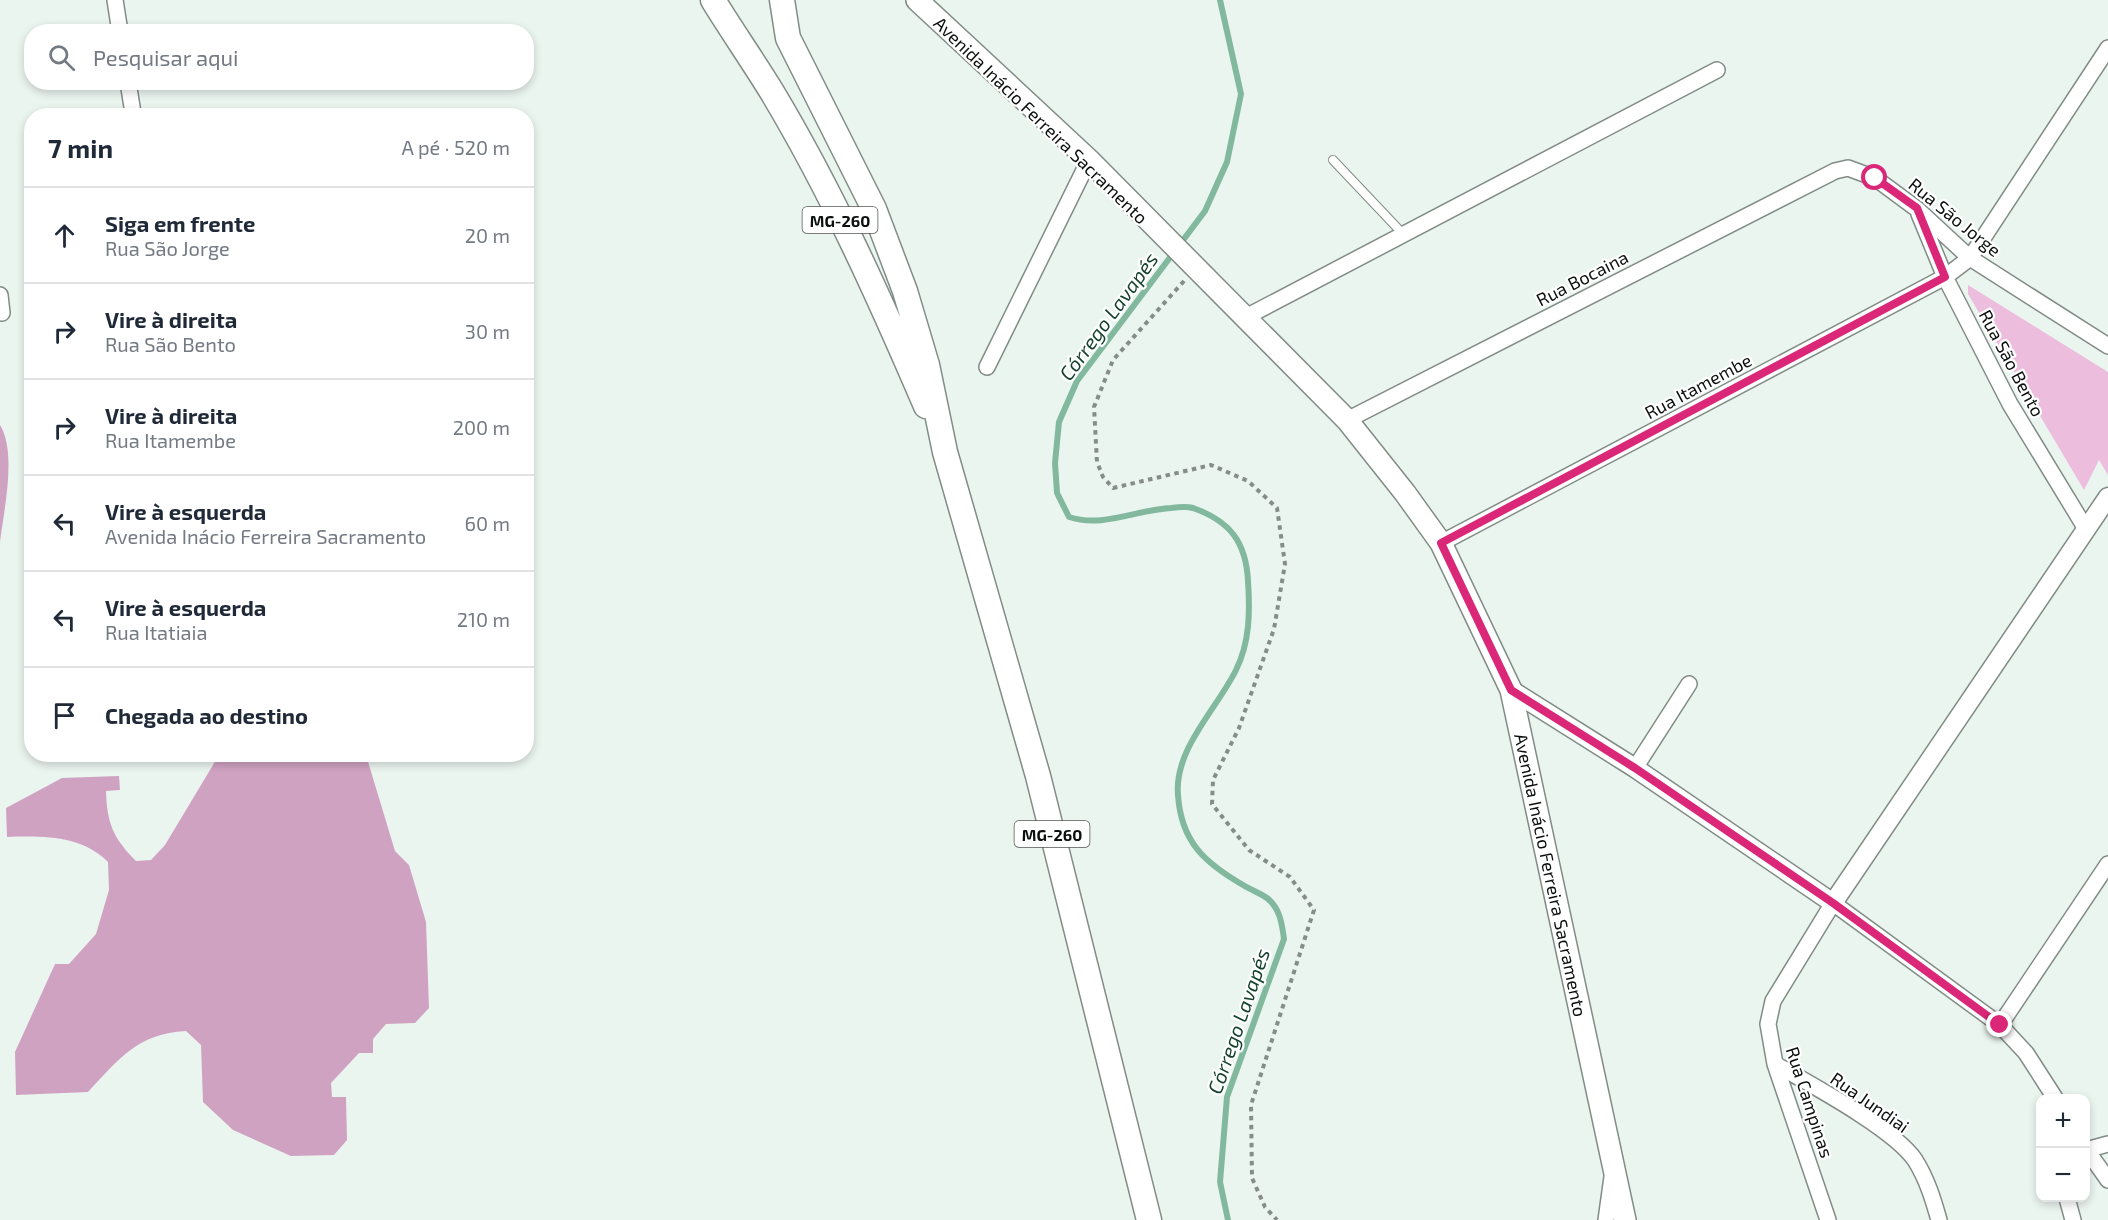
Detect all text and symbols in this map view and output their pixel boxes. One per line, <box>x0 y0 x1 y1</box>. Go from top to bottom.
street label: Avenida Inácio Ferreira Sacramento <box>929 12 1153 228</box>
search box <box>24 24 534 90</box>
icon: search <box>45 41 78 74</box>
text: Pesquisar aqui <box>93 44 239 70</box>
text: 7 min <box>48 132 113 163</box>
text: A pé · 520 m <box>402 135 510 159</box>
route start <box>1861 164 1887 190</box>
street label: Rua São Jorge <box>1904 173 2006 261</box>
road number: MG-260 <box>802 207 878 233</box>
text: Siga em frente <box>105 210 255 236</box>
icon: ahead <box>48 219 81 252</box>
text: 20 m <box>465 223 510 247</box>
text: Rua São Jorge <box>105 236 230 260</box>
street label: Rua Bocaina <box>1532 245 1632 311</box>
water label: Córrego Lavapés <box>1054 247 1162 385</box>
text: Vire à direita <box>105 306 237 332</box>
street label: Rua São Bento <box>1975 306 2049 420</box>
icon: right <box>48 315 81 348</box>
text: 30 m <box>465 319 510 343</box>
text: Rua São Bento <box>105 332 236 356</box>
street label: Rua Itamembe <box>1641 349 1755 423</box>
text: Vire à direita <box>105 402 237 428</box>
icon: right <box>48 411 81 444</box>
text: 200 m <box>453 415 510 439</box>
text: Rua Itamembe <box>105 428 236 452</box>
text: Vire à esquerda <box>105 498 266 524</box>
icon: left <box>48 507 81 540</box>
text: 60 m <box>465 511 510 535</box>
text: Avenida Inácio Ferreira Sacramento <box>105 524 426 548</box>
text: Vire à esquerda <box>105 594 266 620</box>
icon: left <box>48 603 81 636</box>
text: 210 m <box>457 607 510 631</box>
text: Rua Itatiaia <box>105 620 208 644</box>
icon: arrive <box>48 699 81 732</box>
text: Chegada ao destino <box>105 702 308 728</box>
street label: Avenida Inácio Ferreira Sacramento <box>1510 731 1592 1019</box>
road number: MG-260 <box>1014 821 1090 847</box>
water label: Córrego Lavapés <box>1202 945 1274 1097</box>
route end <box>1986 1011 2012 1037</box>
street label: Rua Campinas <box>1782 1044 1838 1160</box>
street label: Rua Jundiai <box>1826 1067 1914 1137</box>
map controls <box>2036 1094 2090 1202</box>
button: + <box>2036 1094 2090 1148</box>
button: − <box>2036 1148 2090 1202</box>

